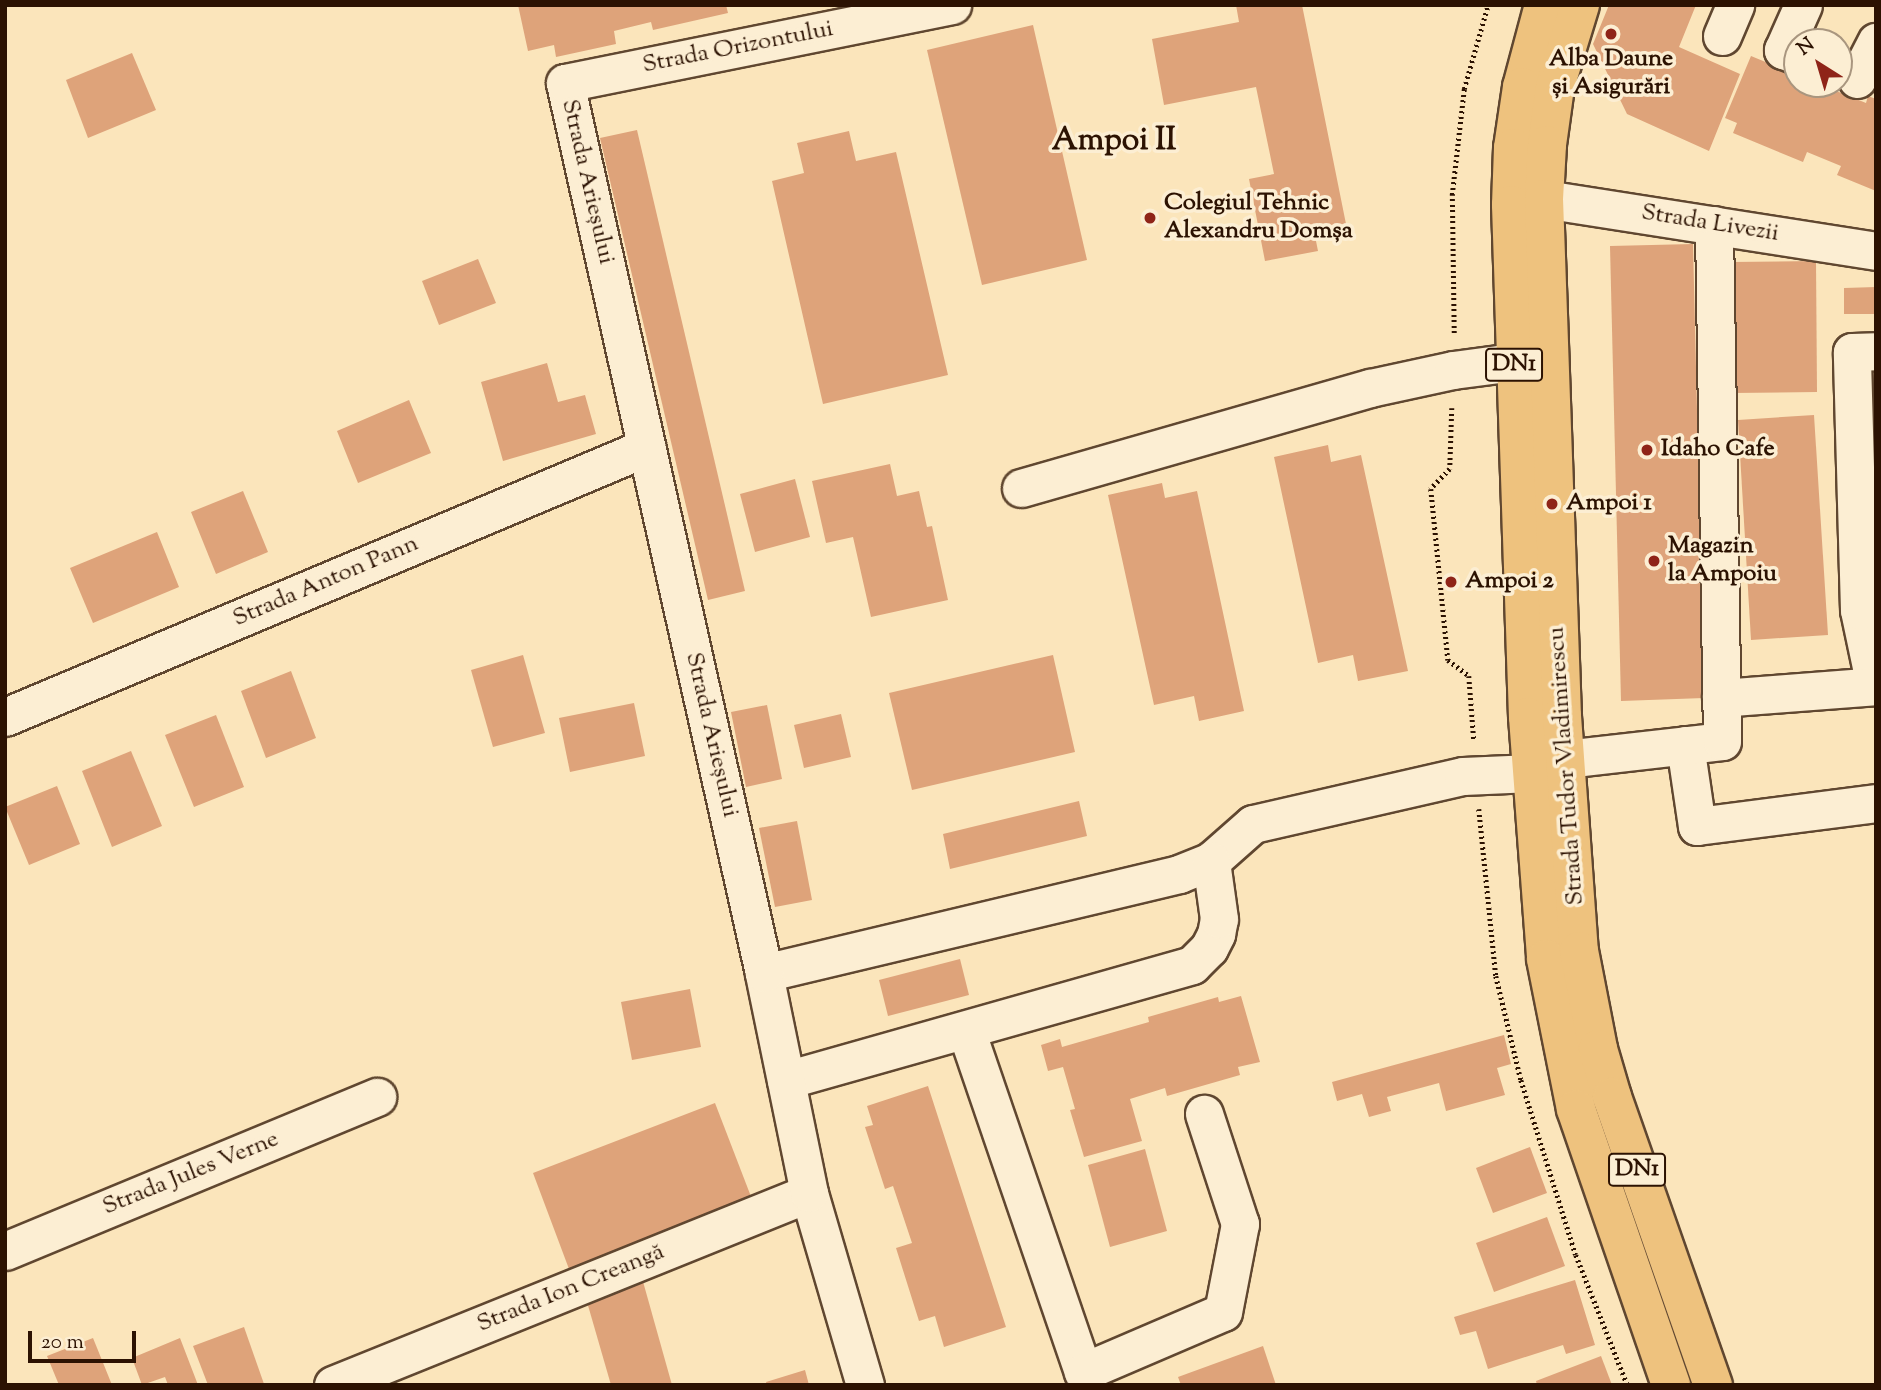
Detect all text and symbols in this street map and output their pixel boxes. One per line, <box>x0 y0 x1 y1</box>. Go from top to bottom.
street label: Strada Orizontului <box>640 15 836 81</box>
marker: Alba Daune și Asigurări <box>1603 26 1619 42</box>
north arrow <box>1783 28 1853 98</box>
text: N <box>1792 32 1820 63</box>
place label: Alba Daune și Asigurări <box>1549 46 1673 102</box>
street label: Strada Arieșului <box>554 97 620 267</box>
district label: Ampoi II <box>1052 122 1176 160</box>
place label: Colegiul Tehnic Alexandru Domșa <box>1164 190 1353 246</box>
street label: Strada Livezii <box>1639 199 1781 249</box>
marker: Colegiul Tehnic Alexandru Domșa <box>1142 210 1158 226</box>
road number: DN1 <box>1484 346 1544 384</box>
place label: Idaho Cafe <box>1661 436 1775 464</box>
marker: Idaho Cafe <box>1639 442 1655 458</box>
place label: Ampoi 1 <box>1566 490 1652 518</box>
marker: Ampoi 1 <box>1544 496 1560 512</box>
street label: Strada Anton Pann <box>229 530 423 634</box>
place label: Magazin la Ampoiu <box>1668 533 1777 589</box>
marker: Magazin la Ampoiu <box>1646 553 1662 569</box>
place label: Ampoi 2 <box>1465 568 1554 596</box>
marker: Ampoi 2 <box>1443 574 1459 590</box>
street label: Strada Tudor Vladimirescu <box>1543 626 1591 906</box>
street label: Strada Arieșului <box>678 650 744 820</box>
street label: Strada Jules Verne <box>99 1126 283 1222</box>
road number: DN1 <box>1607 1150 1667 1190</box>
street label: Strada Ion Creangă <box>473 1238 669 1340</box>
scale bar <box>32 1316 140 1360</box>
text: 20 m <box>41 1328 84 1358</box>

